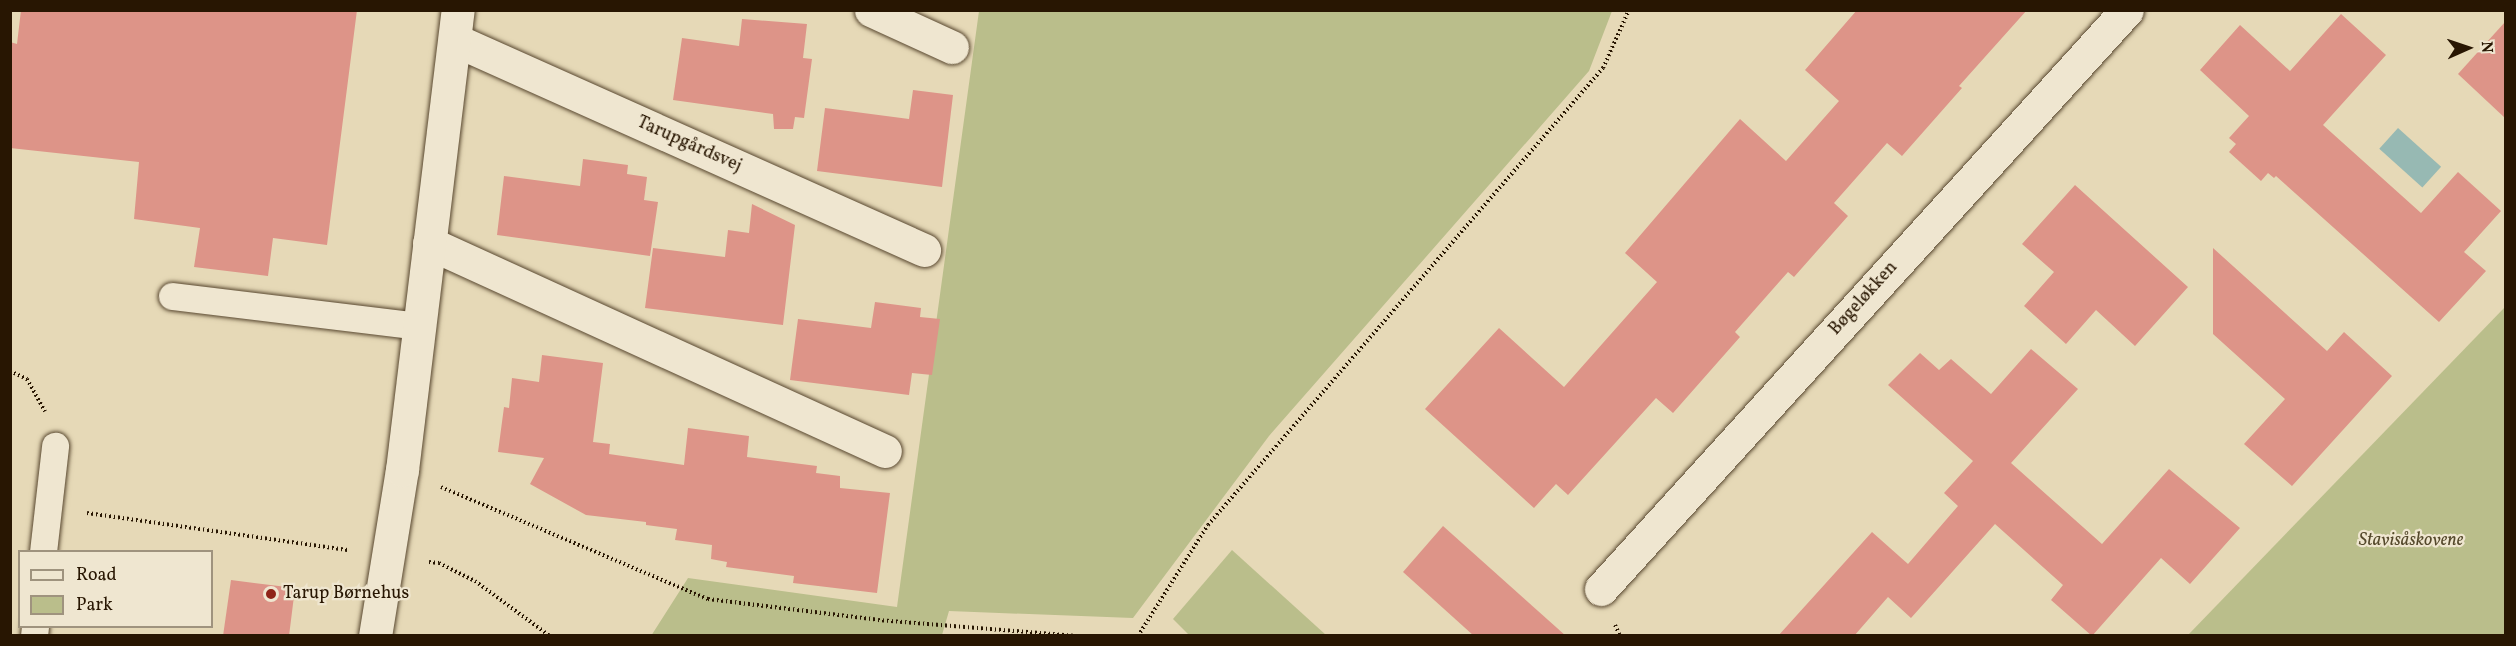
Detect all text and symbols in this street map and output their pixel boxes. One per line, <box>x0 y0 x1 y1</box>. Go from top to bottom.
north arrow <box>2438 18 2498 78</box>
text: N <box>2475 41 2497 53</box>
street label: Tarupgårdsvej <box>633 112 745 178</box>
street label: Bøgeløkken <box>1825 258 1903 340</box>
park label: Stavisåskovene <box>2359 530 2463 552</box>
legend <box>18 550 213 628</box>
text: Road <box>76 563 117 588</box>
place label: Tarup Børnehus <box>283 583 409 605</box>
marker: Tarup Børnehus <box>264 587 278 601</box>
text: Park <box>76 593 113 618</box>

